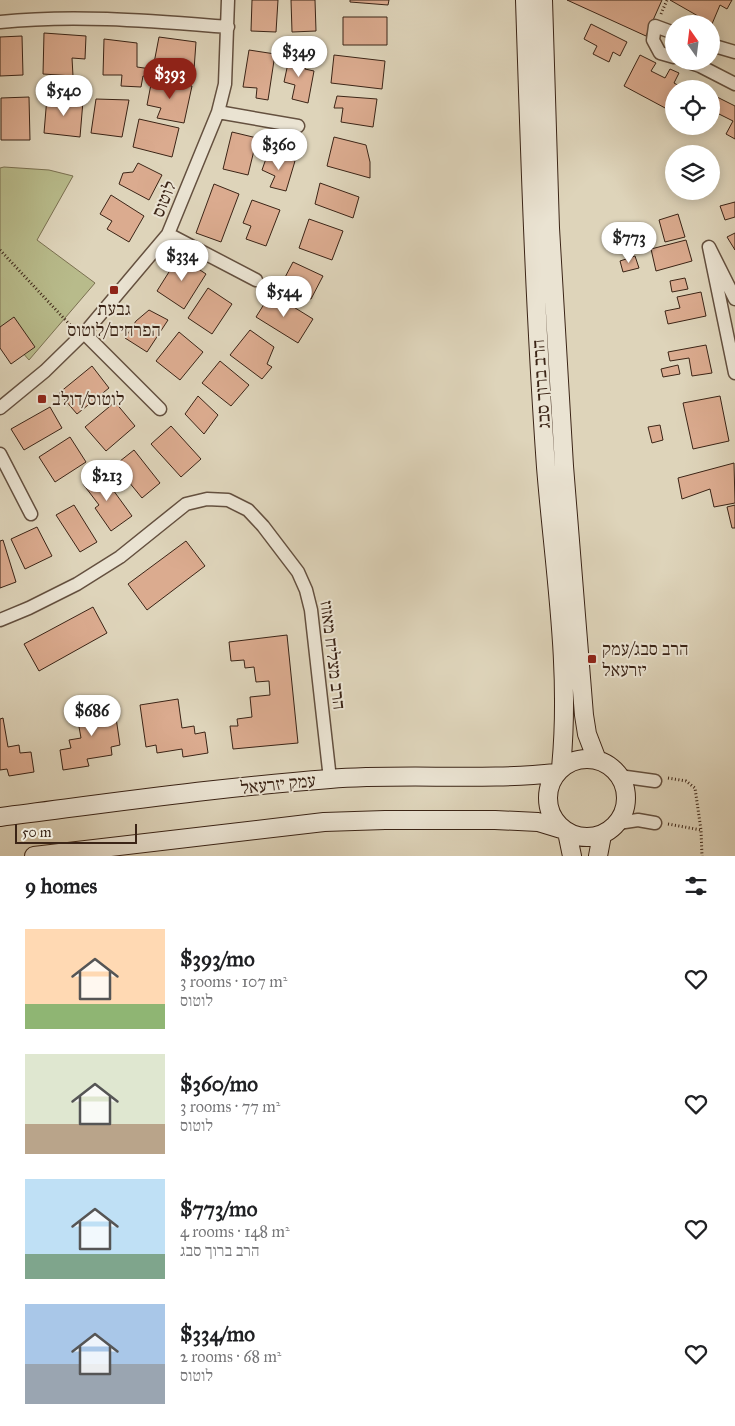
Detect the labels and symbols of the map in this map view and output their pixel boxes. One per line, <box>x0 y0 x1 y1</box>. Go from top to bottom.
north arrow <box>665 15 720 70</box>
pin: $349 <box>269 36 329 78</box>
pin: $393 <box>140 58 200 100</box>
pin: $540 <box>34 74 94 117</box>
pin: $360 <box>249 128 309 171</box>
street label: לוטוס <box>147 178 181 220</box>
pin: $773 <box>599 222 659 264</box>
pin: $334 <box>152 240 212 282</box>
pin: $544 <box>254 276 314 318</box>
marker: גבעת הפרחים/לוטוס <box>108 284 120 296</box>
place label: גבעת הפרחים/לוטוס <box>67 298 161 341</box>
street label: הרב ברוך סבג <box>527 339 555 429</box>
place label: לוטוס/דולב <box>52 388 125 410</box>
marker: לוטוס/דולב <box>36 393 48 405</box>
pin: $213 <box>77 460 137 502</box>
street label: הרב מצליח מאזוז <box>315 599 351 711</box>
place label: הרב סבג/עמק יזרעאל <box>602 638 689 681</box>
marker: הרב סבג/עמק יזרעאל <box>586 653 598 665</box>
pin: $686 <box>62 694 122 737</box>
street label: עמק יזרעאל <box>239 769 317 799</box>
scale bar <box>15 821 138 844</box>

